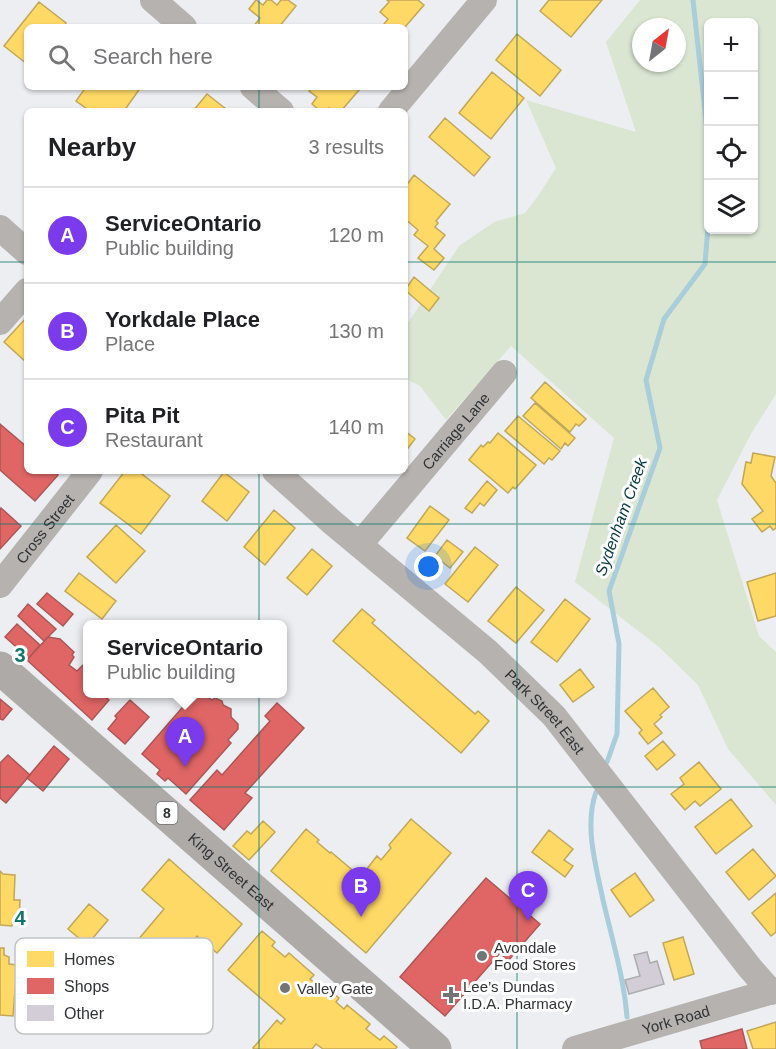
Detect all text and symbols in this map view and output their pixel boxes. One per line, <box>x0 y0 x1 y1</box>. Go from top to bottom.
north arrow <box>632 18 686 72</box>
map controls <box>704 18 758 234</box>
button: + <box>704 18 758 72</box>
search box <box>24 24 408 90</box>
icon: search <box>45 41 78 74</box>
text: Search here <box>93 44 213 69</box>
button: − <box>704 72 758 126</box>
button: locate <box>704 126 758 180</box>
text: Nearby <box>48 132 136 162</box>
text: 3 results <box>308 136 384 158</box>
button: layers <box>704 180 758 234</box>
text: ServiceOntario <box>105 211 262 236</box>
text: A <box>60 224 75 246</box>
text: 120 m <box>328 224 384 246</box>
text: Public building <box>105 237 234 259</box>
text: Yorkdale Place <box>105 307 260 332</box>
text: B <box>60 320 75 342</box>
text: 130 m <box>328 320 384 342</box>
text: Place <box>105 333 155 355</box>
street label: Carriage Lane <box>418 389 492 473</box>
text: Pita Pit <box>105 403 180 428</box>
text: C <box>60 416 75 438</box>
text: 140 m <box>328 416 384 438</box>
text: Restaurant <box>105 429 203 451</box>
water label: Sydenham Creek <box>592 455 650 578</box>
street label: Cross Street <box>12 490 78 566</box>
your location <box>414 552 443 581</box>
popup <box>83 620 287 698</box>
text: ServiceOntario <box>107 635 263 660</box>
text: 3 <box>14 644 26 666</box>
text: Public building <box>107 661 236 683</box>
street label: Park Street East <box>502 665 589 758</box>
pin: A <box>166 718 204 767</box>
road number: 8 <box>156 802 178 824</box>
street label: King Street East <box>185 829 279 914</box>
pin: B <box>342 868 380 917</box>
pin: C <box>508 872 548 921</box>
text: 4 <box>14 907 26 929</box>
legend <box>15 938 213 1034</box>
place label: Avondale Food Stores <box>494 939 576 973</box>
marker: Avondale Food Stores <box>475 949 489 963</box>
text: Homes <box>64 951 115 968</box>
text: Shops <box>64 978 109 995</box>
place label: Lee’s Dundas I.D.A. Pharmacy <box>463 978 573 1012</box>
place label: Valley Gate <box>297 980 373 997</box>
marker: Valley Gate <box>278 981 292 995</box>
marker: Lee’s Dundas I.D.A. Pharmacy <box>444 988 458 1002</box>
street label: York Road <box>640 1001 712 1037</box>
text: Other <box>64 1005 105 1022</box>

